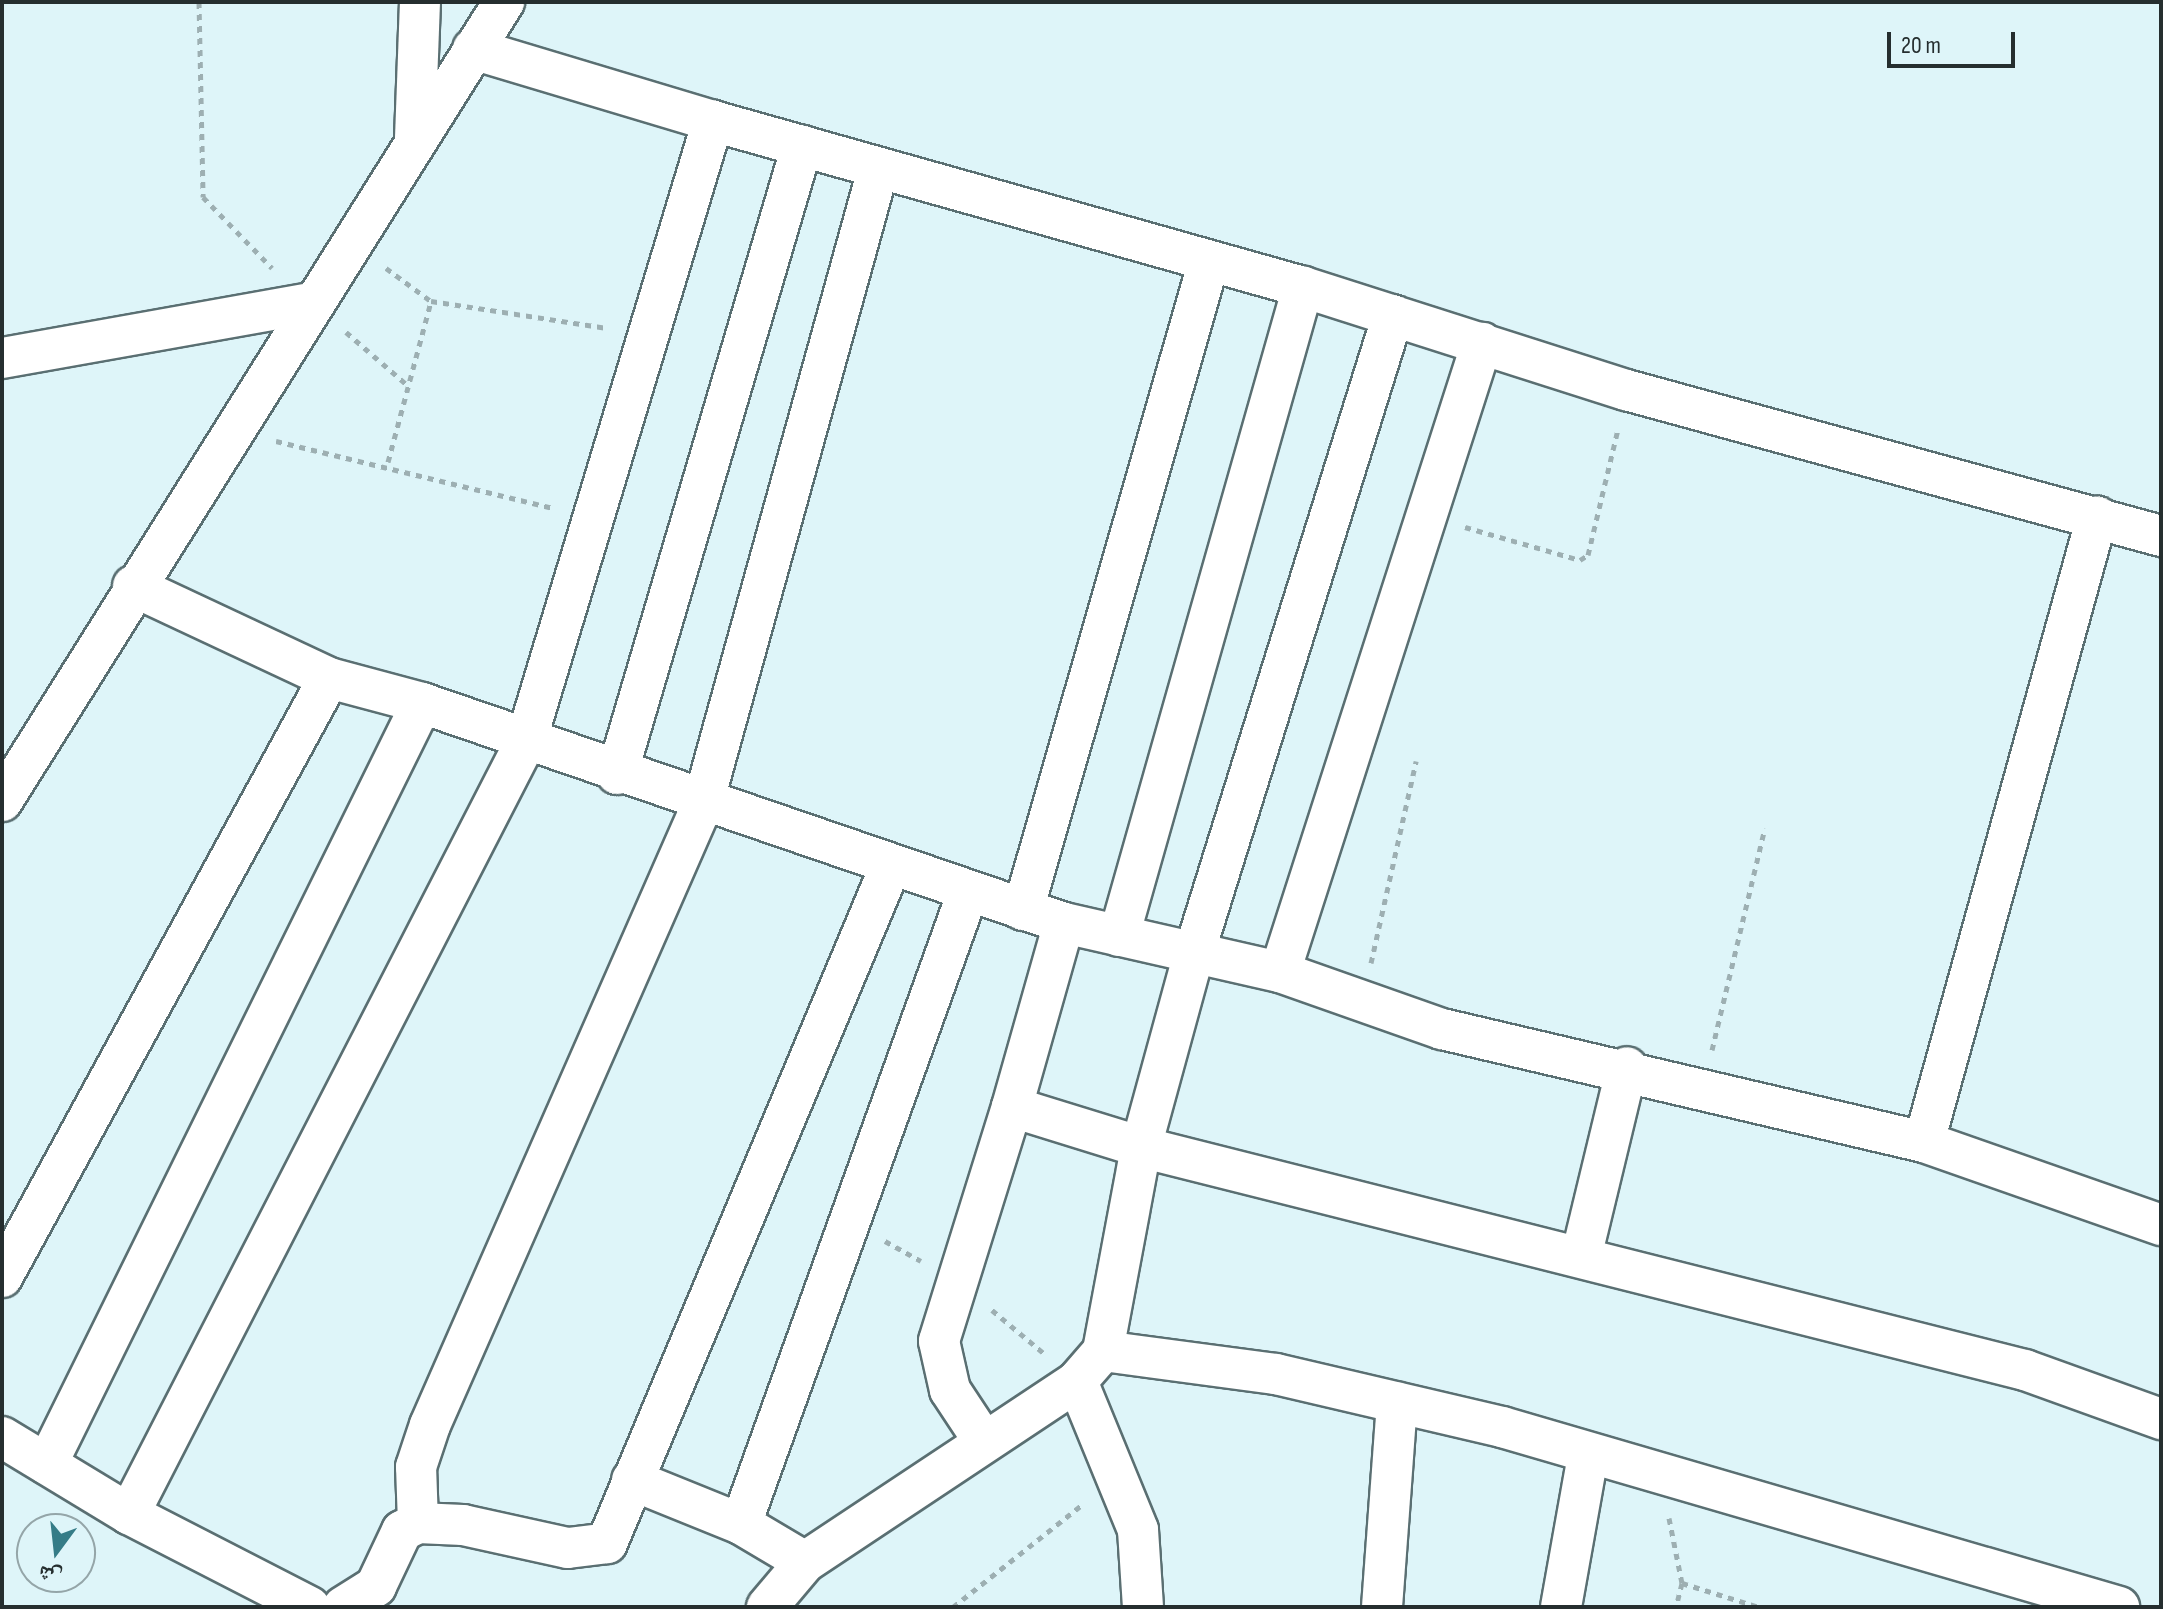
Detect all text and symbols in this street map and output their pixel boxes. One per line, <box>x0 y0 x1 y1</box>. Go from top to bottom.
scale bar <box>1891 16 2019 66</box>
text: 20 m <box>1901 31 1941 60</box>
north arrow <box>16 1513 96 1593</box>
text: ش <box>35 1559 65 1591</box>

